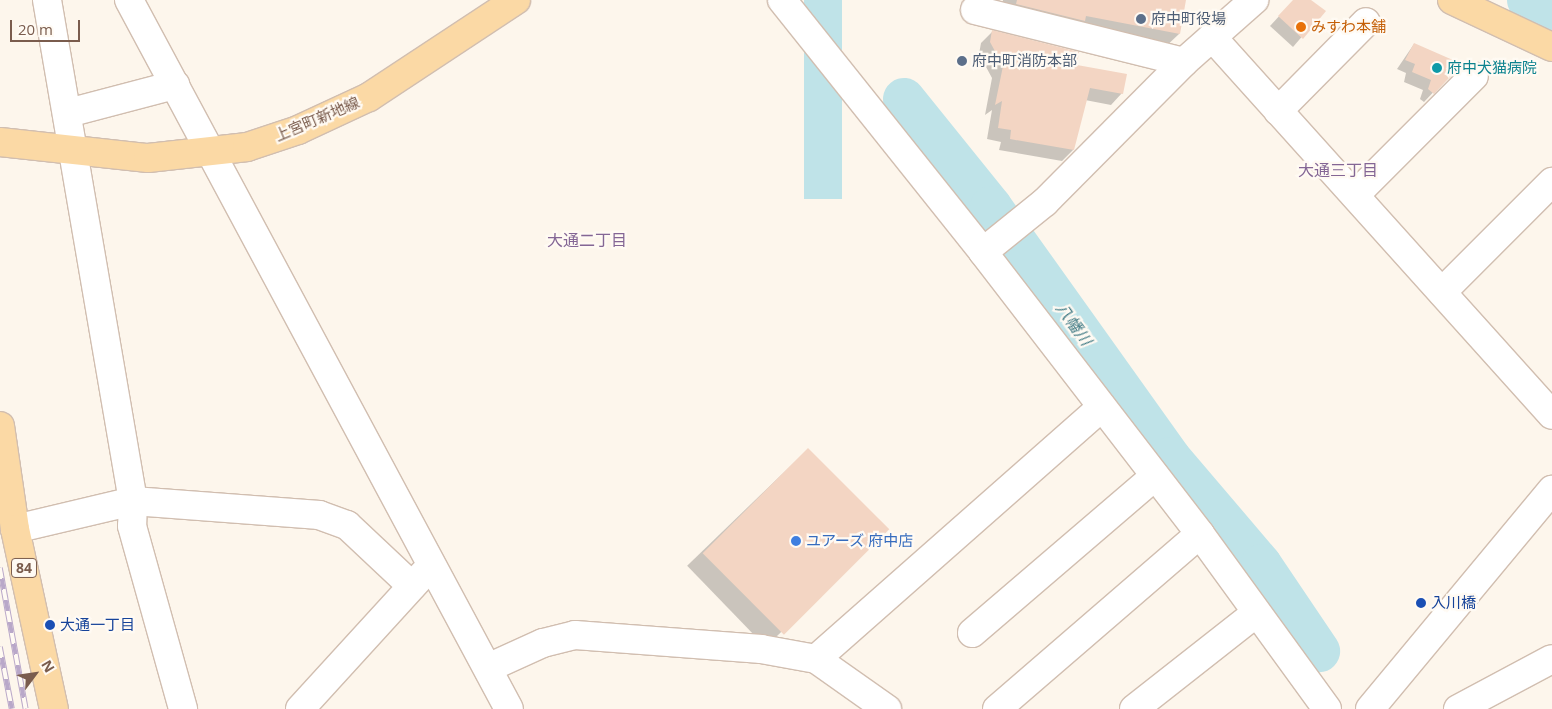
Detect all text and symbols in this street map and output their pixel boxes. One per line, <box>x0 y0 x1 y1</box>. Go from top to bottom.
scale bar <box>12 10 82 42</box>
place label: 府中町役場 <box>1151 10 1226 28</box>
marker: 府中町役場 <box>1135 13 1147 25</box>
place label: みすわ本舗 <box>1311 18 1386 36</box>
text: 20 m <box>18 19 53 39</box>
marker: みすわ本舗 <box>1295 21 1307 33</box>
place label: 府中町消防本部 <box>972 52 1077 70</box>
marker: 府中町消防本部 <box>956 55 968 67</box>
place label: 府中犬猫病院 <box>1447 59 1537 77</box>
marker: 府中犬猫病院 <box>1431 62 1443 74</box>
street label: 上宮町新地線 <box>272 93 362 145</box>
district label: 大通三丁目 <box>1298 160 1378 180</box>
district label: 大通二丁目 <box>547 230 627 250</box>
water label: 八幡川 <box>1052 299 1096 349</box>
place label: ユアーズ 府中店 <box>806 532 914 550</box>
marker: ユアーズ 府中店 <box>790 535 802 547</box>
road number: 84 <box>10 556 38 580</box>
place label: 入川橋 <box>1431 594 1476 612</box>
marker: 入川橋 <box>1415 597 1427 609</box>
place label: 大通一丁目 <box>60 616 135 634</box>
marker: 大通一丁目 <box>44 619 56 631</box>
north arrow <box>10 649 60 699</box>
text: N <box>37 656 59 676</box>

